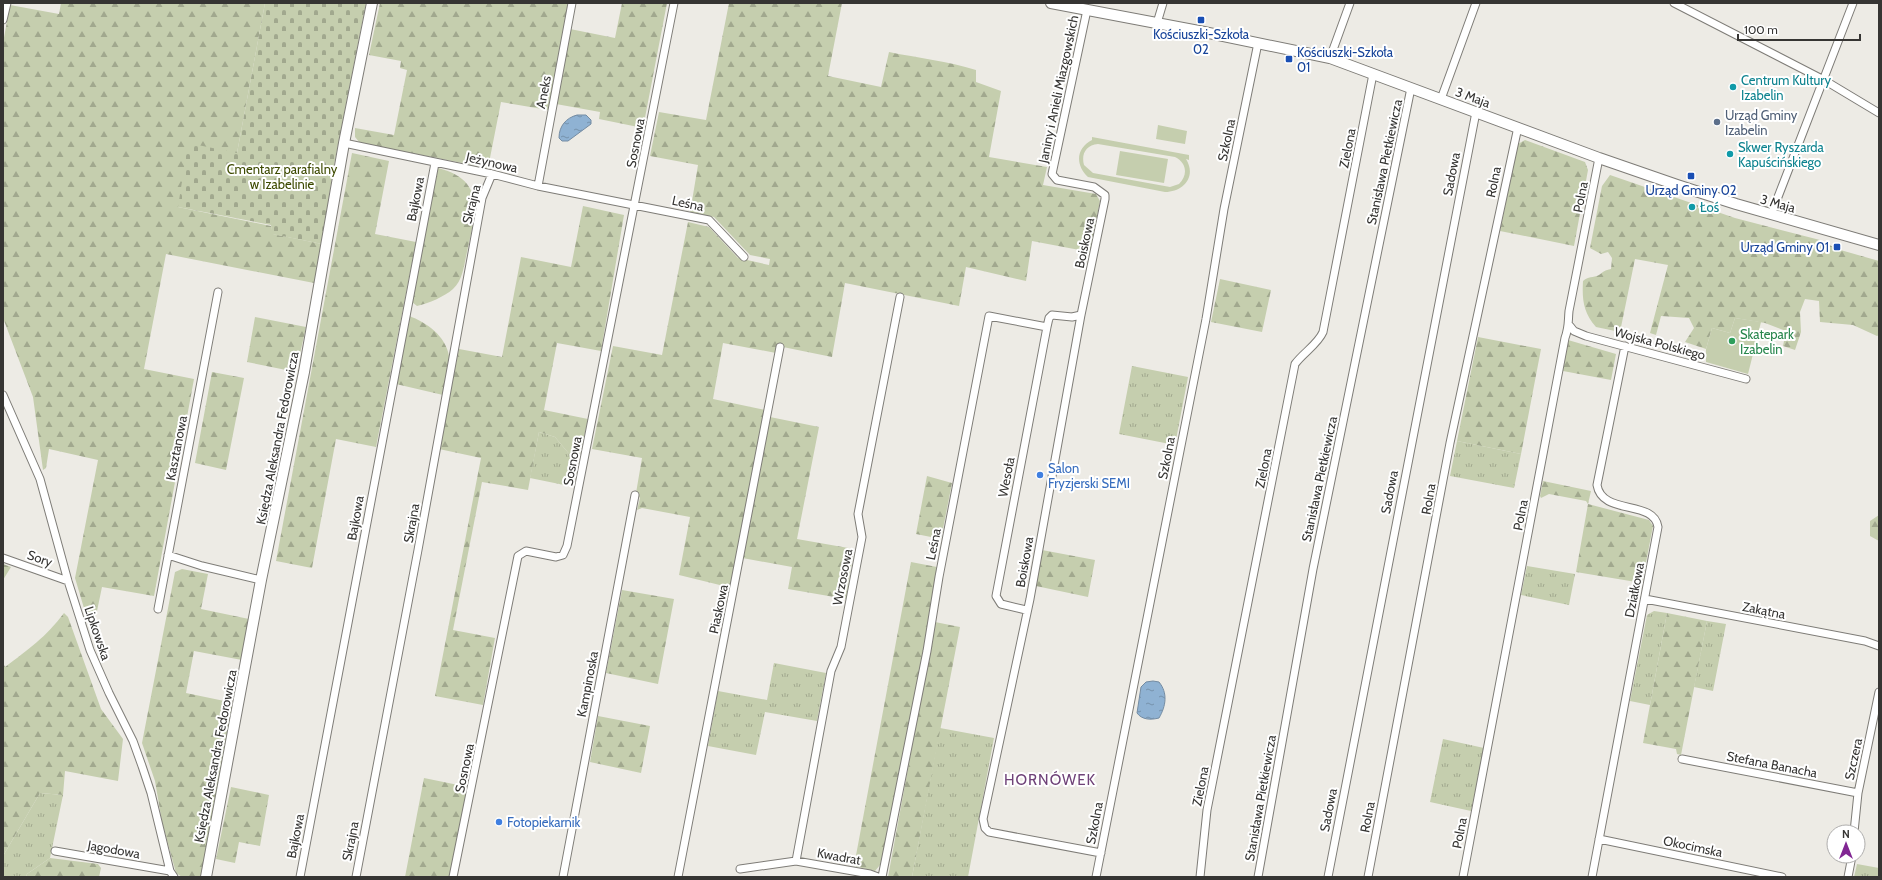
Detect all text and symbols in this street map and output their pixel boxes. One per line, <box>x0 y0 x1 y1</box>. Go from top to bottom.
street label: Janiny i Anieli Miazgowskich <box>1034 14 1081 165</box>
marker: Kościuszki-Szkoła 02 <box>1196 15 1206 25</box>
scale bar <box>1738 16 1860 42</box>
text: 100 m <box>1744 22 1778 37</box>
place label: Kościuszki-Szkoła 02 <box>1153 26 1250 57</box>
place label: Kościuszki-Szkoła 01 <box>1297 44 1394 75</box>
marker: Kościuszki-Szkoła 01 <box>1284 54 1294 64</box>
place label: Centrum Kultury Izabelin <box>1741 72 1831 103</box>
street label: Aneks <box>532 74 554 110</box>
marker: Centrum Kultury Izabelin <box>1728 82 1738 92</box>
street label: 3 Maja <box>1453 83 1493 112</box>
street label: Stanisława Pietkiewicza <box>1363 97 1405 226</box>
place label: Urząd Gminy Izabelin <box>1725 107 1798 138</box>
street label: Sosnowa <box>622 116 648 169</box>
street label: Szkolna <box>1214 117 1238 163</box>
marker: Urząd Gminy Izabelin <box>1712 117 1722 127</box>
street label: Zielona <box>1335 126 1359 169</box>
place label: Skwer Ryszarda Kapuścińskiego <box>1738 139 1825 170</box>
street label: Jeżynowa <box>464 148 520 176</box>
marker: Skwer Ryszarda Kapuścińskiego <box>1725 149 1735 159</box>
street label: Sadowa <box>1439 150 1463 197</box>
park label: Cmentarz parafialny w Izabelinie <box>227 161 338 192</box>
street label: Rolna <box>1482 164 1504 199</box>
marker: Urząd Gminy 02 <box>1686 171 1696 181</box>
street label: Bajkowa <box>403 175 428 223</box>
street label: Polna <box>1569 180 1591 214</box>
street label: Skrajna <box>458 182 485 226</box>
place label: Urząd Gminy 02 <box>1645 182 1737 198</box>
street label: 3 Maja <box>1758 190 1798 217</box>
street label: Leśna <box>671 192 706 214</box>
place label: Łoś <box>1700 199 1720 215</box>
marker: Łoś <box>1687 202 1697 212</box>
street label: Boiskowa <box>1071 216 1097 270</box>
place label: Urząd Gminy 01 <box>1740 239 1829 255</box>
marker: Urząd Gminy 01 <box>1832 242 1842 252</box>
street label: Wojska Polskiego <box>1612 323 1707 364</box>
place label: Skatepark Izabelin <box>1740 326 1794 357</box>
marker: Skatepark Izabelin <box>1727 336 1737 346</box>
street label: Księdza Aleksandra Fedorowicza <box>252 349 302 526</box>
street label: Kasztanowa <box>162 413 190 482</box>
street label: Stanisława Pietkiewicza <box>1298 414 1340 543</box>
street label: Sosnowa <box>559 434 585 487</box>
street label: Szkolna <box>1154 435 1178 481</box>
street label: Zielona <box>1251 446 1275 489</box>
street label: Wesoła <box>994 455 1018 498</box>
place label: Salon Fryzjerski SEMI <box>1048 460 1130 492</box>
street label: Sadowa <box>1377 468 1401 515</box>
marker: Salon Fryzjerski SEMI <box>1035 470 1045 480</box>
street label: Rolna <box>1417 481 1439 516</box>
street label: Bajkowa <box>343 494 368 542</box>
street label: Polna <box>1509 498 1531 532</box>
street label: Skrajna <box>400 501 423 544</box>
street label: Leśna <box>922 526 944 561</box>
street label: Boiskowa <box>1012 535 1036 589</box>
street label: Sory <box>25 546 55 570</box>
street label: Wrzosowa <box>829 547 855 607</box>
street label: Działkowa <box>1621 560 1647 619</box>
street label: Piaskowa <box>705 582 731 635</box>
street label: Zakątna <box>1741 598 1787 622</box>
street label: Lipkowska <box>81 604 115 663</box>
street label: Kampinoska <box>573 649 601 718</box>
street label: Księdza Aleksandra Fedorowicza <box>190 667 240 844</box>
street label: Stanisława Pietkiewicza <box>1241 733 1279 862</box>
street label: Szczera <box>1841 736 1865 781</box>
street label: Sosnowa <box>451 741 477 794</box>
street label: Stefana Banacha <box>1725 747 1819 781</box>
street label: Zielona <box>1188 764 1212 807</box>
district label: HORNÓWEK <box>1004 770 1096 789</box>
street label: Sadowa <box>1316 786 1340 833</box>
street label: Rolna <box>1356 799 1378 834</box>
street label: Szkolna <box>1082 800 1106 846</box>
street label: Bajkowa <box>283 812 308 860</box>
place label: Fotopiekarnik <box>507 814 581 830</box>
street label: Polna <box>1448 816 1470 850</box>
marker: Fotopiekarnik <box>494 817 504 827</box>
street label: Skrajna <box>338 819 363 862</box>
north arrow <box>1826 824 1866 864</box>
text: N <box>1842 827 1850 841</box>
street label: Okocimska <box>1662 832 1725 860</box>
street label: Jagodowa <box>86 836 142 862</box>
street label: Kwadrat <box>816 844 863 868</box>

